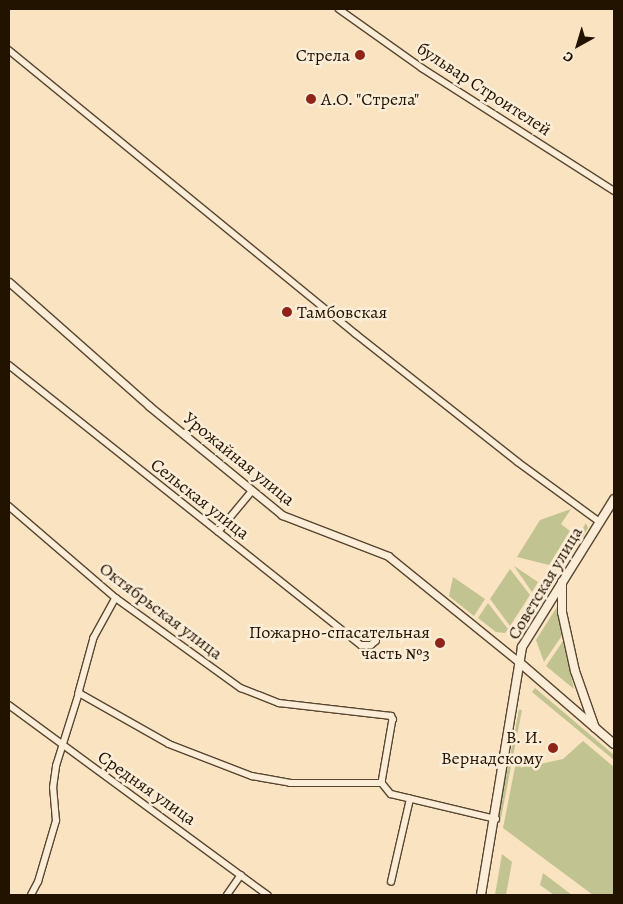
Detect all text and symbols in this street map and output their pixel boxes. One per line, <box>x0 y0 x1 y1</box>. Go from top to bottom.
north arrow <box>553 20 603 70</box>
street label: бульвар Строителей <box>413 37 555 141</box>
place label: Стрела <box>296 44 350 66</box>
text: С <box>559 47 578 67</box>
marker: Стрела <box>354 49 366 61</box>
place label: А.О. "Стрела" <box>321 88 420 110</box>
marker: А.О. "Стрела" <box>305 93 317 105</box>
place label: Тамбовская <box>297 301 387 323</box>
marker: Тамбовская <box>281 306 293 318</box>
street label: Урожайная улица <box>179 408 299 510</box>
street label: Сельская улица <box>146 454 254 544</box>
street label: Советская улица <box>503 523 587 643</box>
street label: Октябрьская улица <box>95 558 227 664</box>
place label: Пожарно-спасательная часть №3 <box>249 622 430 664</box>
marker: Пожарно-спасательная часть №3 <box>434 637 446 649</box>
place label: В. И. Вернадскому <box>441 727 543 770</box>
marker: В. И. Вернадскому <box>547 742 559 754</box>
street label: Средняя улица <box>94 746 200 830</box>

